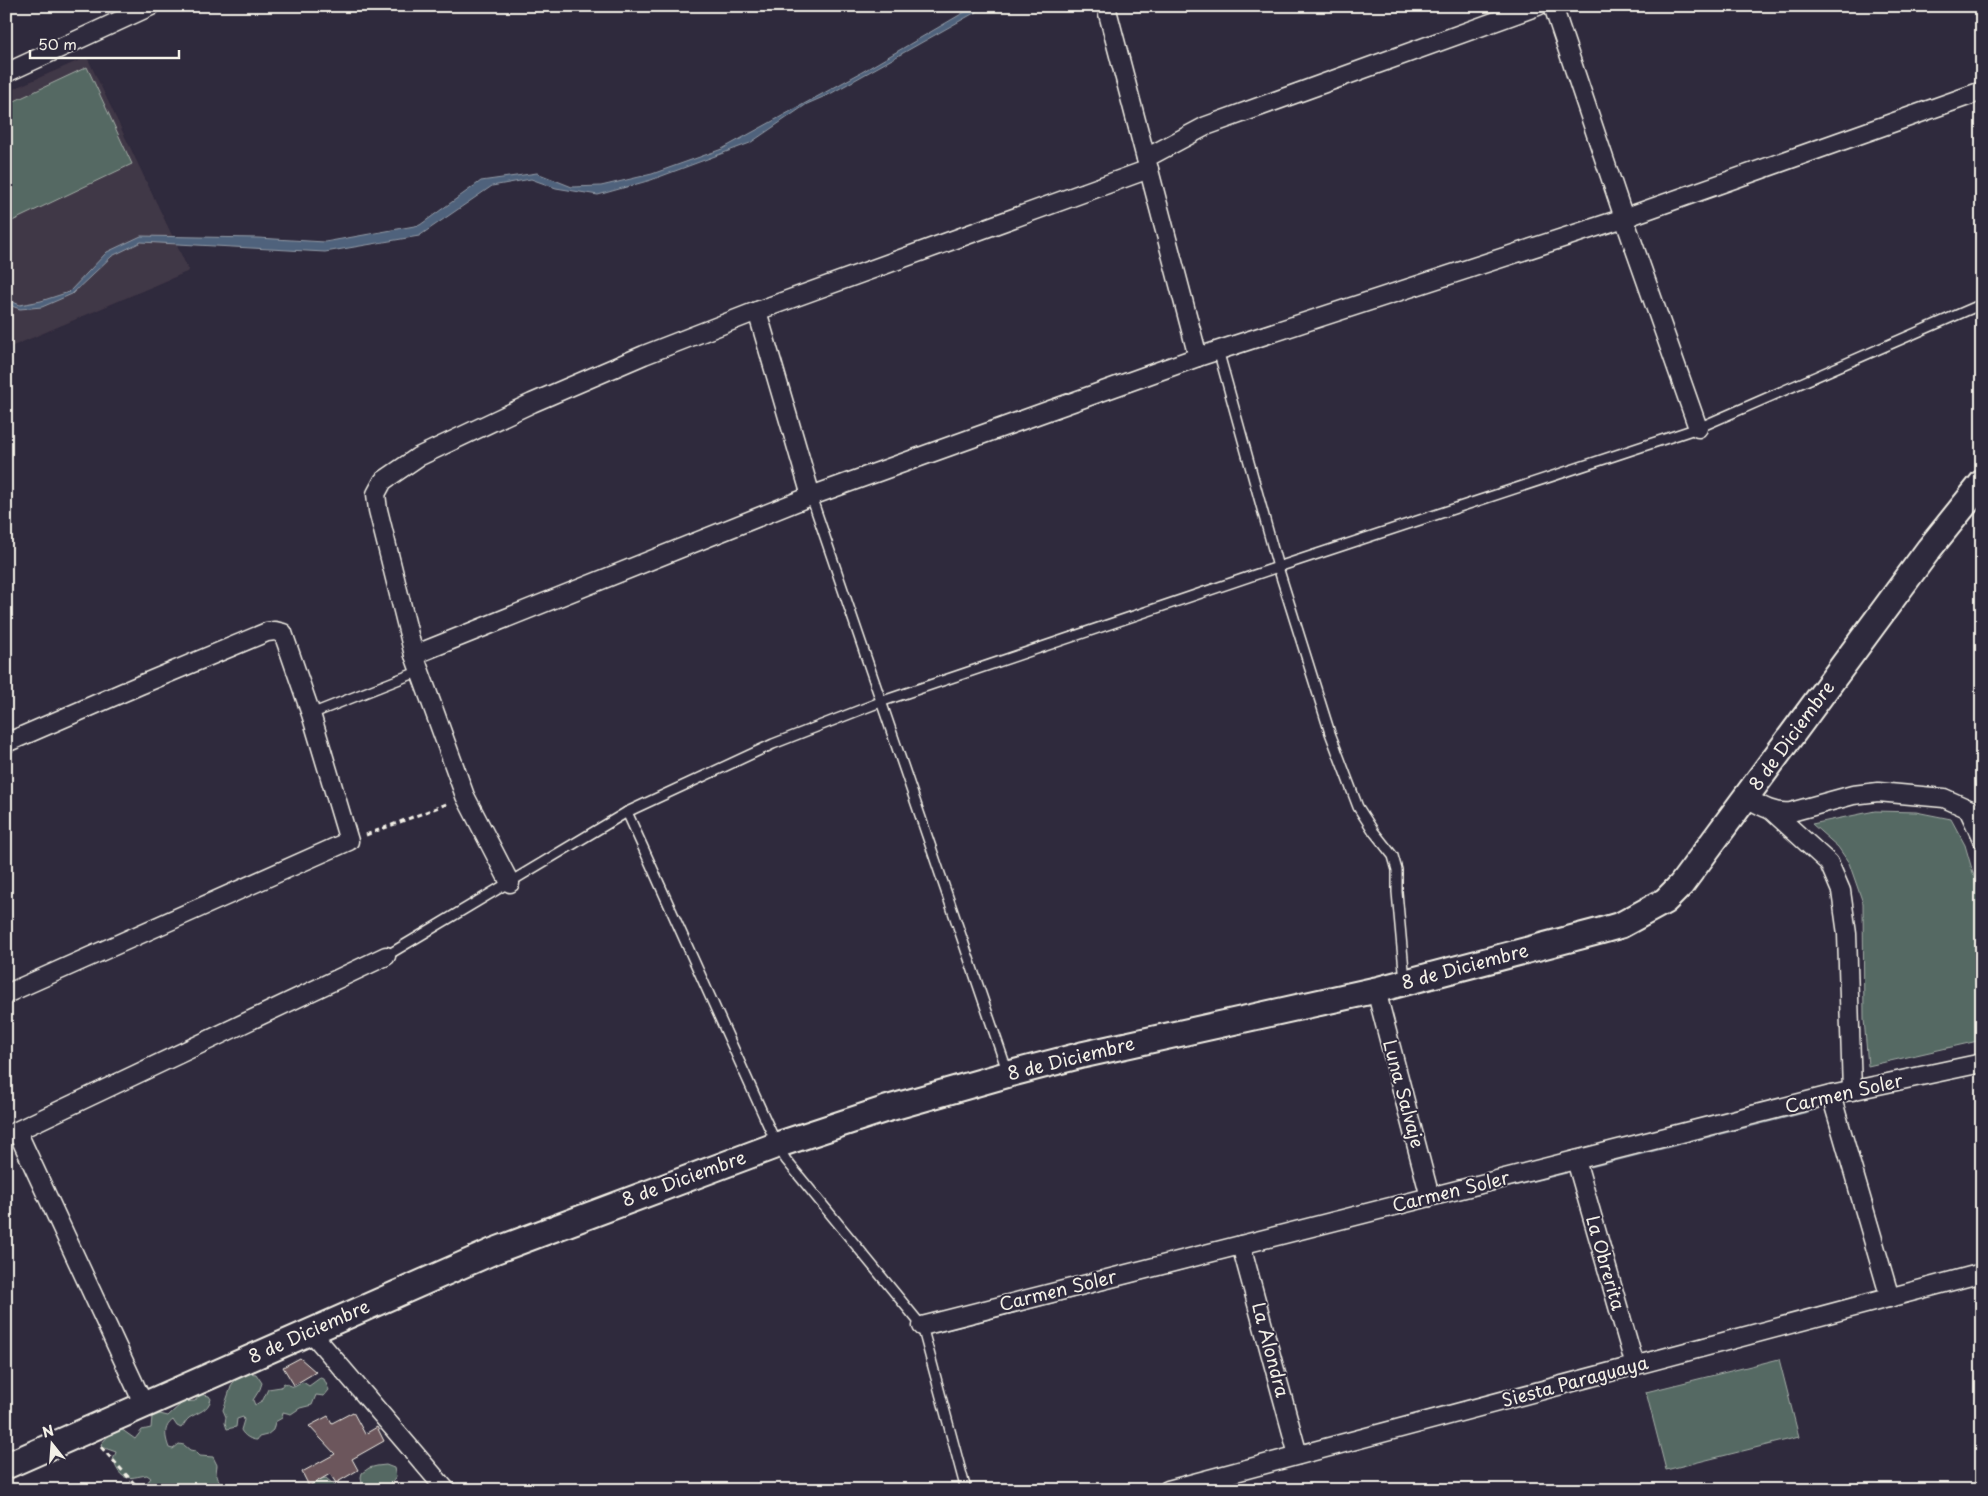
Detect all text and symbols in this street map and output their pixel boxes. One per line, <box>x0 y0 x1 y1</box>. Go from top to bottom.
scale bar <box>30 28 179 60</box>
text: 50 m <box>38 32 77 55</box>
street label: 8 de Diciembre <box>1742 674 1840 796</box>
street label: 8 de Diciembre <box>1398 936 1531 995</box>
street label: 8 de Diciembre <box>1004 1029 1137 1086</box>
street label: Luna Salvaje <box>1377 1036 1432 1151</box>
street label: Carmen Soler <box>1782 1066 1906 1119</box>
street label: 8 de Diciembre <box>618 1143 750 1213</box>
street label: Carmen Soler <box>1389 1163 1513 1218</box>
street label: La Obrerita <box>1580 1212 1633 1314</box>
street label: Carmen Soler <box>996 1262 1120 1317</box>
street label: 8 de Diciembre <box>243 1292 374 1369</box>
street label: La Alondra <box>1246 1299 1297 1401</box>
street label: Siesta Paraguaya <box>1498 1348 1652 1413</box>
north arrow <box>28 1418 78 1468</box>
text: N <box>40 1419 56 1443</box>

